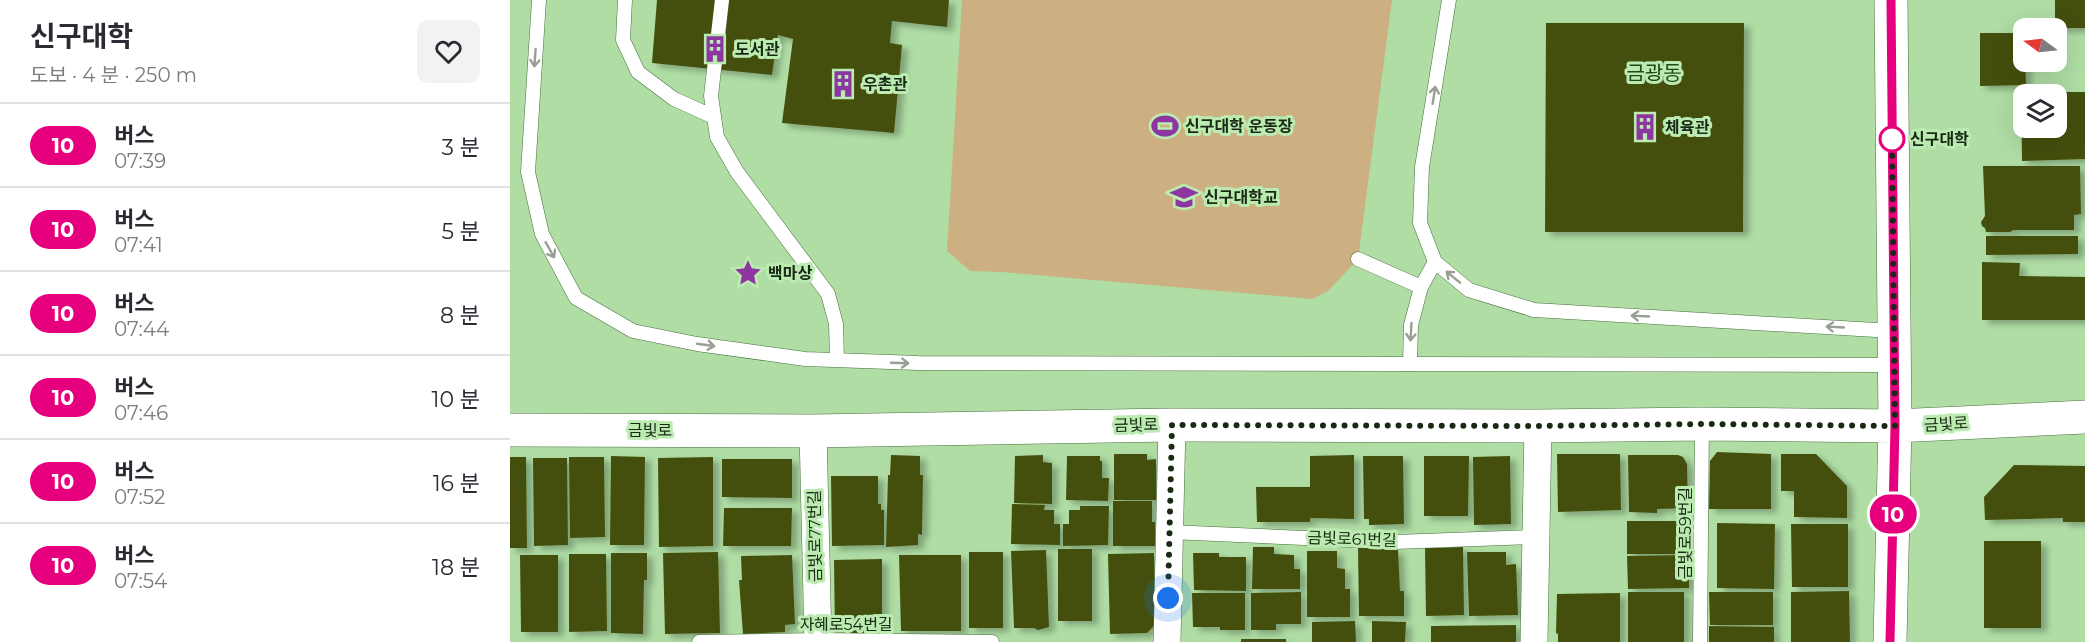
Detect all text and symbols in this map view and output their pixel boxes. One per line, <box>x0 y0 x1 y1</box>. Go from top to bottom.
north arrow <box>2013 18 2067 72</box>
map controls <box>2013 18 2067 138</box>
text: 신구대학 <box>30 19 133 53</box>
button: heart <box>417 20 480 83</box>
building icon: 도서관 <box>700 34 730 64</box>
place label: 도서관 <box>735 40 779 59</box>
one-way arrow <box>530 48 541 68</box>
district label: 금광동 <box>1626 61 1682 85</box>
text: 도보 · 4 분 · 250 m <box>30 63 197 87</box>
building icon: 우촌관 <box>828 69 858 99</box>
place label: 우촌관 <box>863 75 907 94</box>
button: layers <box>2013 84 2067 138</box>
one-way arrow <box>1429 85 1440 105</box>
sports icon: 신구대학 운동장 <box>1150 111 1180 141</box>
building icon: 체육관 <box>1630 112 1660 142</box>
place label: 신구대학 운동장 <box>1185 117 1293 136</box>
place label: 체육관 <box>1665 118 1709 137</box>
text: 버스 <box>114 122 154 149</box>
marker: 신구대학 <box>1879 126 1905 152</box>
place label: 신구대학 <box>1910 130 1969 149</box>
text: 10 <box>52 133 74 158</box>
text: 3 분 <box>442 134 480 161</box>
text: 07:39 <box>114 149 166 173</box>
school or university icon: 신구대학교 <box>1169 182 1199 212</box>
place label: 신구대학교 <box>1204 188 1278 207</box>
text: 버스 <box>114 206 154 233</box>
text: 10 <box>52 217 74 242</box>
text: 5 분 <box>442 218 480 245</box>
text: 07:41 <box>114 233 163 257</box>
one-way arrow <box>545 240 556 258</box>
place icon: 백마상 <box>733 258 763 288</box>
place label: 백마상 <box>768 264 812 283</box>
one-way arrow <box>1446 270 1461 284</box>
text: 버스 <box>114 290 154 317</box>
text: 10 <box>52 301 74 326</box>
text: 8 분 <box>440 302 480 329</box>
one-way arrow <box>1631 311 1651 322</box>
text: 07:44 <box>114 317 169 341</box>
one-way arrow <box>1406 321 1417 341</box>
one-way arrow <box>1825 322 1845 333</box>
one-way arrow <box>695 340 715 351</box>
one-way arrow <box>889 357 909 368</box>
text: 버스 <box>114 374 154 401</box>
text: 10 <box>52 385 74 410</box>
text: 10 분 <box>431 386 480 413</box>
text: 07:46 <box>114 401 168 425</box>
street label: 금빛로 <box>1923 413 1969 435</box>
street label: 금빛로 <box>1114 415 1159 435</box>
street label: 금빛로 <box>628 421 672 440</box>
text: 버스 <box>114 458 154 485</box>
text: 10 <box>52 469 74 494</box>
text: 16 분 <box>433 470 480 497</box>
text: 07:52 <box>114 485 165 509</box>
street label: 금빛로59번길 <box>1676 487 1695 579</box>
street label: 금빛로77번길 <box>805 490 825 582</box>
line badge: 10 <box>1866 494 1920 534</box>
text: 10 <box>1882 502 1904 527</box>
street label: 금빛로61번길 <box>1307 528 1397 550</box>
text: 버스 <box>114 542 154 569</box>
text: 10 <box>52 553 74 578</box>
text: 18 분 <box>432 554 480 581</box>
text: 07:54 <box>114 569 167 593</box>
your location <box>1153 583 1183 613</box>
street label: 자혜로54번길 <box>799 615 893 634</box>

